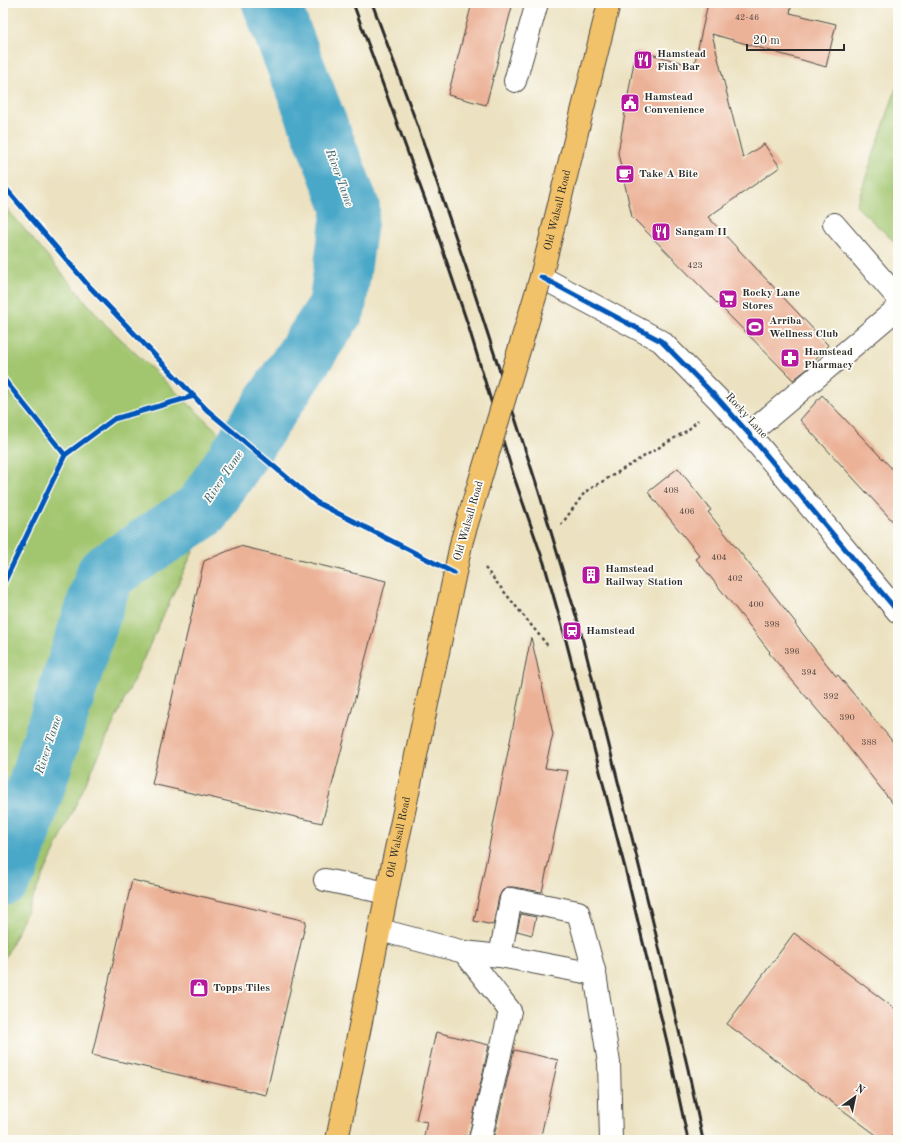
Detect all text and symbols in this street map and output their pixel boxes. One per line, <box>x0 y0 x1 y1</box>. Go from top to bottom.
house number: 42-46 <box>735 13 759 22</box>
scale bar <box>747 26 844 52</box>
text: 20 m <box>753 35 780 47</box>
restaurant icon: Hamstead Fish Bar <box>632 49 654 71</box>
place label: Hamstead Fish Bar <box>657 49 706 73</box>
public building icon: Hamstead Convenience <box>619 92 641 114</box>
place label: Hamstead Convenience <box>644 92 704 116</box>
water label: River Tame <box>323 147 355 208</box>
cafe icon: Take A Bite <box>614 163 636 185</box>
street label: Old Walsall Road <box>542 168 573 251</box>
place label: Take A Bite <box>639 169 698 180</box>
restaurant icon: Sangam II <box>650 221 672 243</box>
place label: Sangam II <box>675 227 727 238</box>
house number: 423 <box>687 261 703 270</box>
supermarket icon: Rocky Lane Stores <box>717 288 739 310</box>
place label: Rocky Lane Stores <box>742 288 800 312</box>
sports icon: Arriba Wellness Club <box>744 316 766 338</box>
place label: Arriba Wellness Club <box>769 316 838 340</box>
pharmacy icon: Hamstead Pharmacy <box>779 347 801 369</box>
place label: Hamstead Pharmacy <box>804 347 854 371</box>
street label: Rocky Lane <box>723 391 769 441</box>
water label: River Tame <box>202 449 246 506</box>
street label: Old Walsall Road <box>452 480 486 562</box>
house number: 408 <box>663 486 679 495</box>
house number: 406 <box>679 507 695 516</box>
house number: 404 <box>711 553 727 562</box>
building icon: Hamstead Railway Station <box>580 564 602 586</box>
place label: Hamstead Railway Station <box>605 564 683 588</box>
house number: 402 <box>727 574 743 583</box>
house number: 400 <box>748 600 764 609</box>
station icon: Hamstead <box>561 620 583 642</box>
house number: 398 <box>764 620 780 629</box>
place label: Hamstead <box>586 626 635 637</box>
house number: 396 <box>784 647 800 656</box>
house number: 394 <box>801 668 817 677</box>
house number: 392 <box>823 692 839 701</box>
house number: 390 <box>839 713 855 722</box>
water label: River Tame <box>34 714 64 776</box>
house number: 388 <box>861 738 877 747</box>
street label: Old Walsall Road <box>385 795 413 879</box>
shop icon: Topps Tiles <box>188 977 210 999</box>
place label: Topps Tiles <box>213 983 270 994</box>
north arrow <box>835 1077 875 1117</box>
text: N <box>853 1083 867 1097</box>

